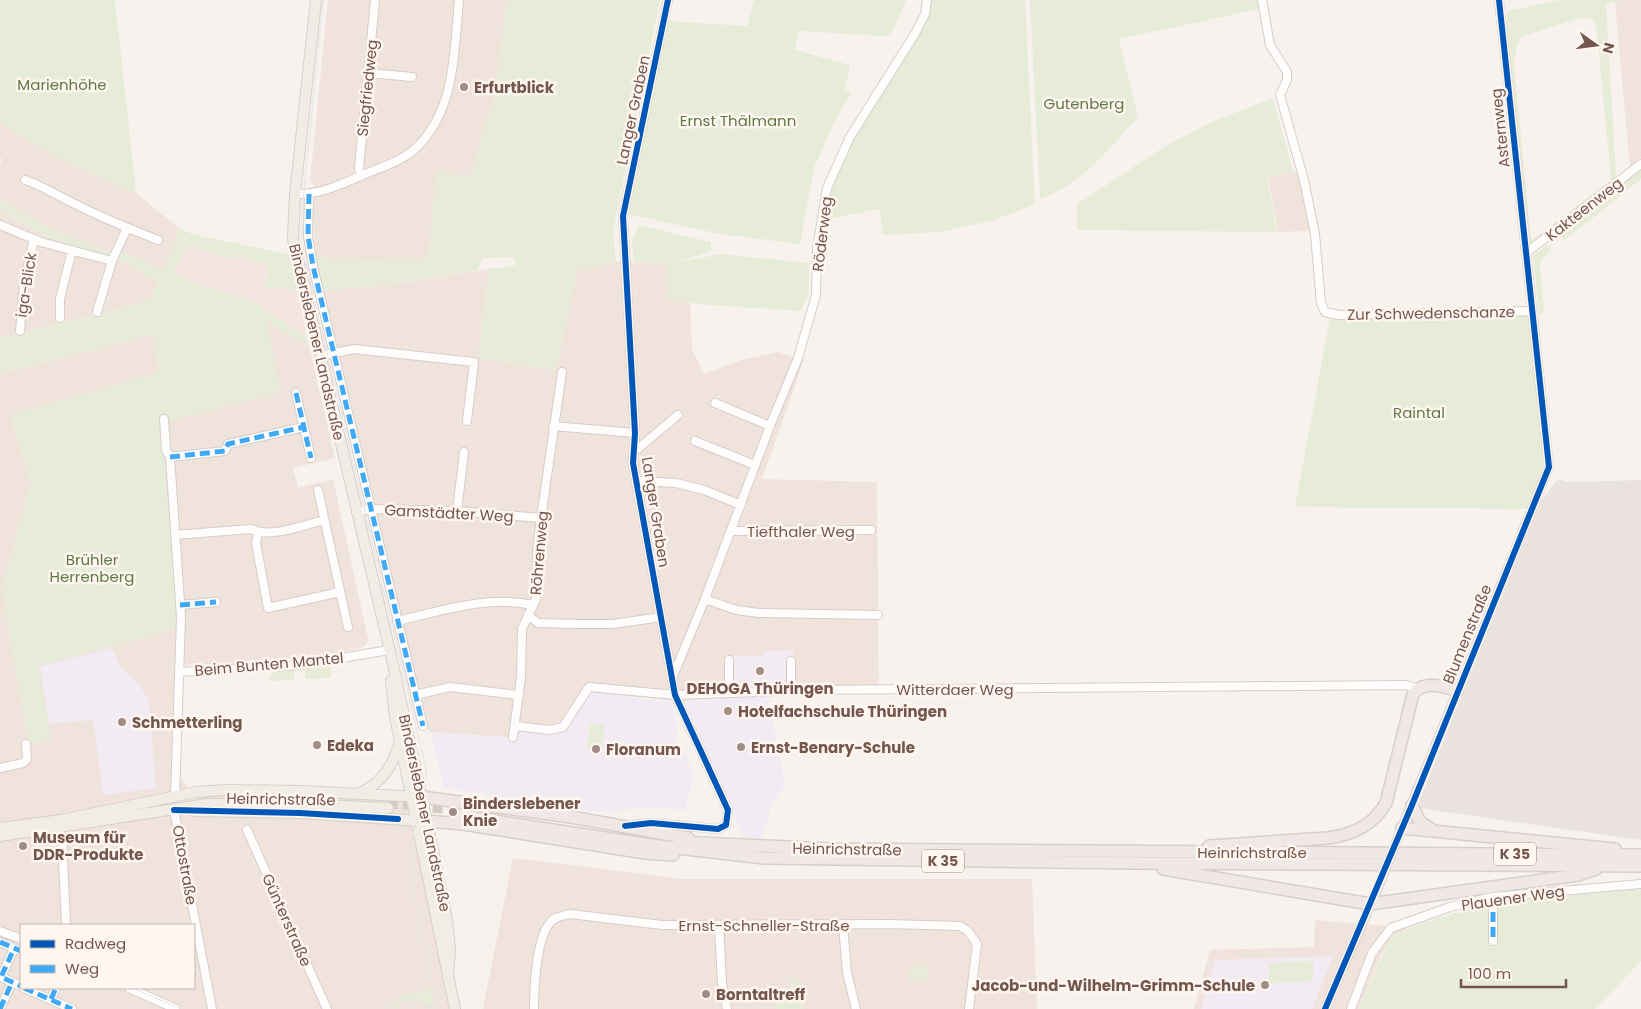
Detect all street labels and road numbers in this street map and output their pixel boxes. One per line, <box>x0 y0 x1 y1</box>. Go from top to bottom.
street label: Siegfriedweg <box>351 38 383 138</box>
street label: Langer Graben <box>611 53 655 167</box>
street label: Asternweg <box>1485 87 1515 169</box>
street label: Kakteenweg <box>1541 172 1627 246</box>
street label: Röderweg <box>807 195 837 273</box>
street label: Binderslebener Landstraße <box>284 242 350 442</box>
street label: iga-Blick <box>10 251 42 319</box>
street label: Zur Schwedenschanze <box>1347 301 1515 325</box>
street label: Langer Graben <box>637 455 675 569</box>
street label: Gamstädter Weg <box>384 499 514 527</box>
street label: Röhrenweg <box>525 510 553 596</box>
street label: Tiefthaler Weg <box>747 521 855 542</box>
street label: Blumenstraße <box>1438 581 1496 687</box>
street label: Beim Bunten Mantel <box>194 647 344 681</box>
street label: Witterdaer Weg <box>896 679 1014 700</box>
street label: Binderslebener Landstraße <box>394 712 456 914</box>
street label: Heinrichstraße <box>226 788 336 810</box>
street label: Ottostraße <box>168 823 202 907</box>
street label: Heinrichstraße <box>792 838 902 860</box>
street label: Heinrichstraße <box>1197 842 1307 863</box>
road number: K 35 <box>1494 842 1536 866</box>
road number: K 35 <box>922 849 964 872</box>
street label: Günterstraße <box>257 870 317 970</box>
street label: Plauener Weg <box>1460 880 1566 916</box>
street label: Ernst-Schneller-Straße <box>679 915 849 936</box>

